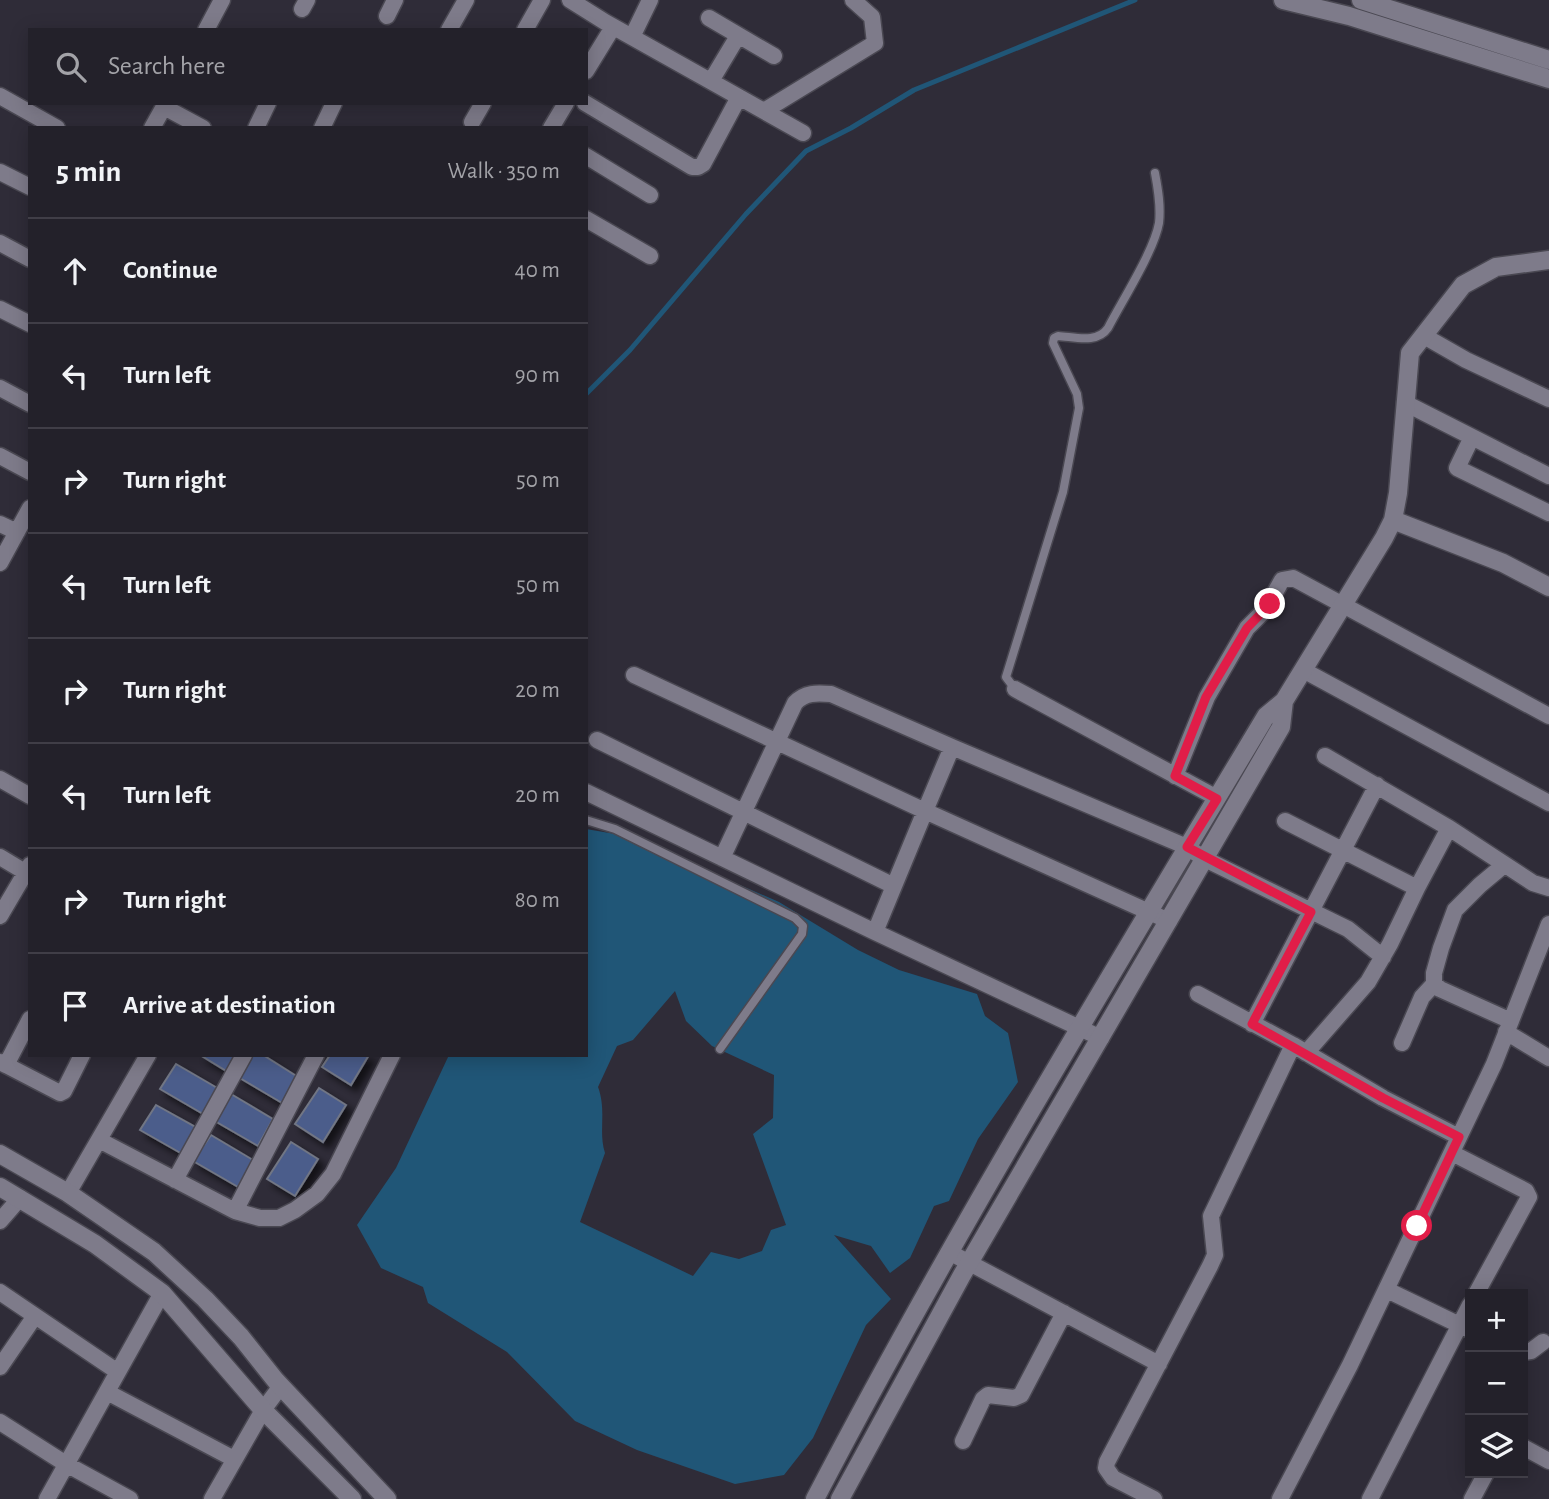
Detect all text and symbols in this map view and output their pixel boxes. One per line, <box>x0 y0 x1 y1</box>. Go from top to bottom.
search box <box>28 28 588 105</box>
icon: search <box>52 48 90 86</box>
text: Search here <box>108 53 226 79</box>
text: 5 min <box>56 157 121 187</box>
text: Walk · 350 m <box>448 160 560 183</box>
icon: ahead <box>56 252 94 290</box>
text: Continue <box>123 257 218 283</box>
text: 40 m <box>515 259 560 282</box>
icon: left <box>56 357 94 395</box>
text: Turn left <box>123 362 211 388</box>
text: 90 m <box>515 364 560 387</box>
icon: right <box>56 462 94 500</box>
text: Turn right <box>123 467 226 493</box>
text: 50 m <box>516 469 560 492</box>
icon: left <box>56 567 94 605</box>
text: Turn left <box>123 572 211 598</box>
text: 50 m <box>516 574 560 597</box>
route end <box>1254 588 1285 619</box>
icon: right <box>56 672 94 710</box>
text: Turn right <box>123 677 226 703</box>
text: 20 m <box>515 679 560 702</box>
icon: left <box>56 777 94 815</box>
text: Turn left <box>123 782 211 808</box>
text: 20 m <box>515 784 560 807</box>
icon: right <box>56 882 94 920</box>
text: Turn right <box>123 887 226 913</box>
text: 80 m <box>515 889 560 912</box>
icon: arrive <box>56 987 94 1025</box>
text: Arrive at destination <box>123 992 336 1018</box>
route start <box>1401 1210 1432 1241</box>
map controls <box>1465 1289 1528 1478</box>
button: + <box>1465 1289 1528 1352</box>
button: − <box>1465 1352 1528 1415</box>
button: layers <box>1465 1415 1528 1478</box>

